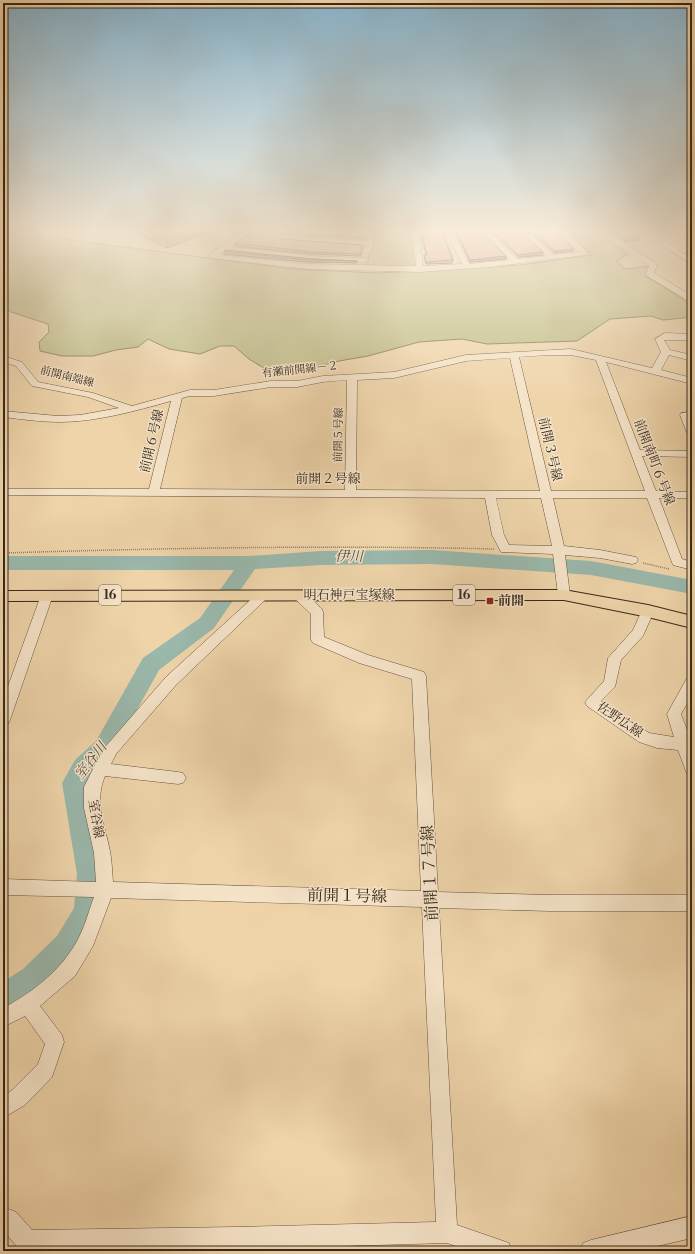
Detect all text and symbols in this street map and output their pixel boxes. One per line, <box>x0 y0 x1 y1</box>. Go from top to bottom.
street label: 有瀬前開線－２ <box>261 359 339 381</box>
street label: 前開南端線 <box>39 364 95 390</box>
street label: 前開５号線 <box>332 407 346 463</box>
street label: 前開６号線 <box>137 408 167 474</box>
street label: 前開３号線 <box>535 416 565 482</box>
street label: 前開南町６号線 <box>630 417 678 507</box>
street label: 前開２号線 <box>295 471 361 487</box>
water label: 伊川 <box>335 548 365 566</box>
road number: 16 <box>99 585 121 605</box>
road number: 16 <box>453 585 475 605</box>
street label: 明石神戸宝塚線 <box>303 587 395 603</box>
place label: 前開 <box>498 593 524 609</box>
marker: 前開 <box>485 596 495 606</box>
street label: 佐野広線 <box>594 699 646 741</box>
water label: 室谷川 <box>71 737 112 783</box>
street label: 室谷線 <box>85 798 107 840</box>
street label: 前開１７号線 <box>418 825 442 921</box>
street label: 前開１号線 <box>307 885 387 907</box>

